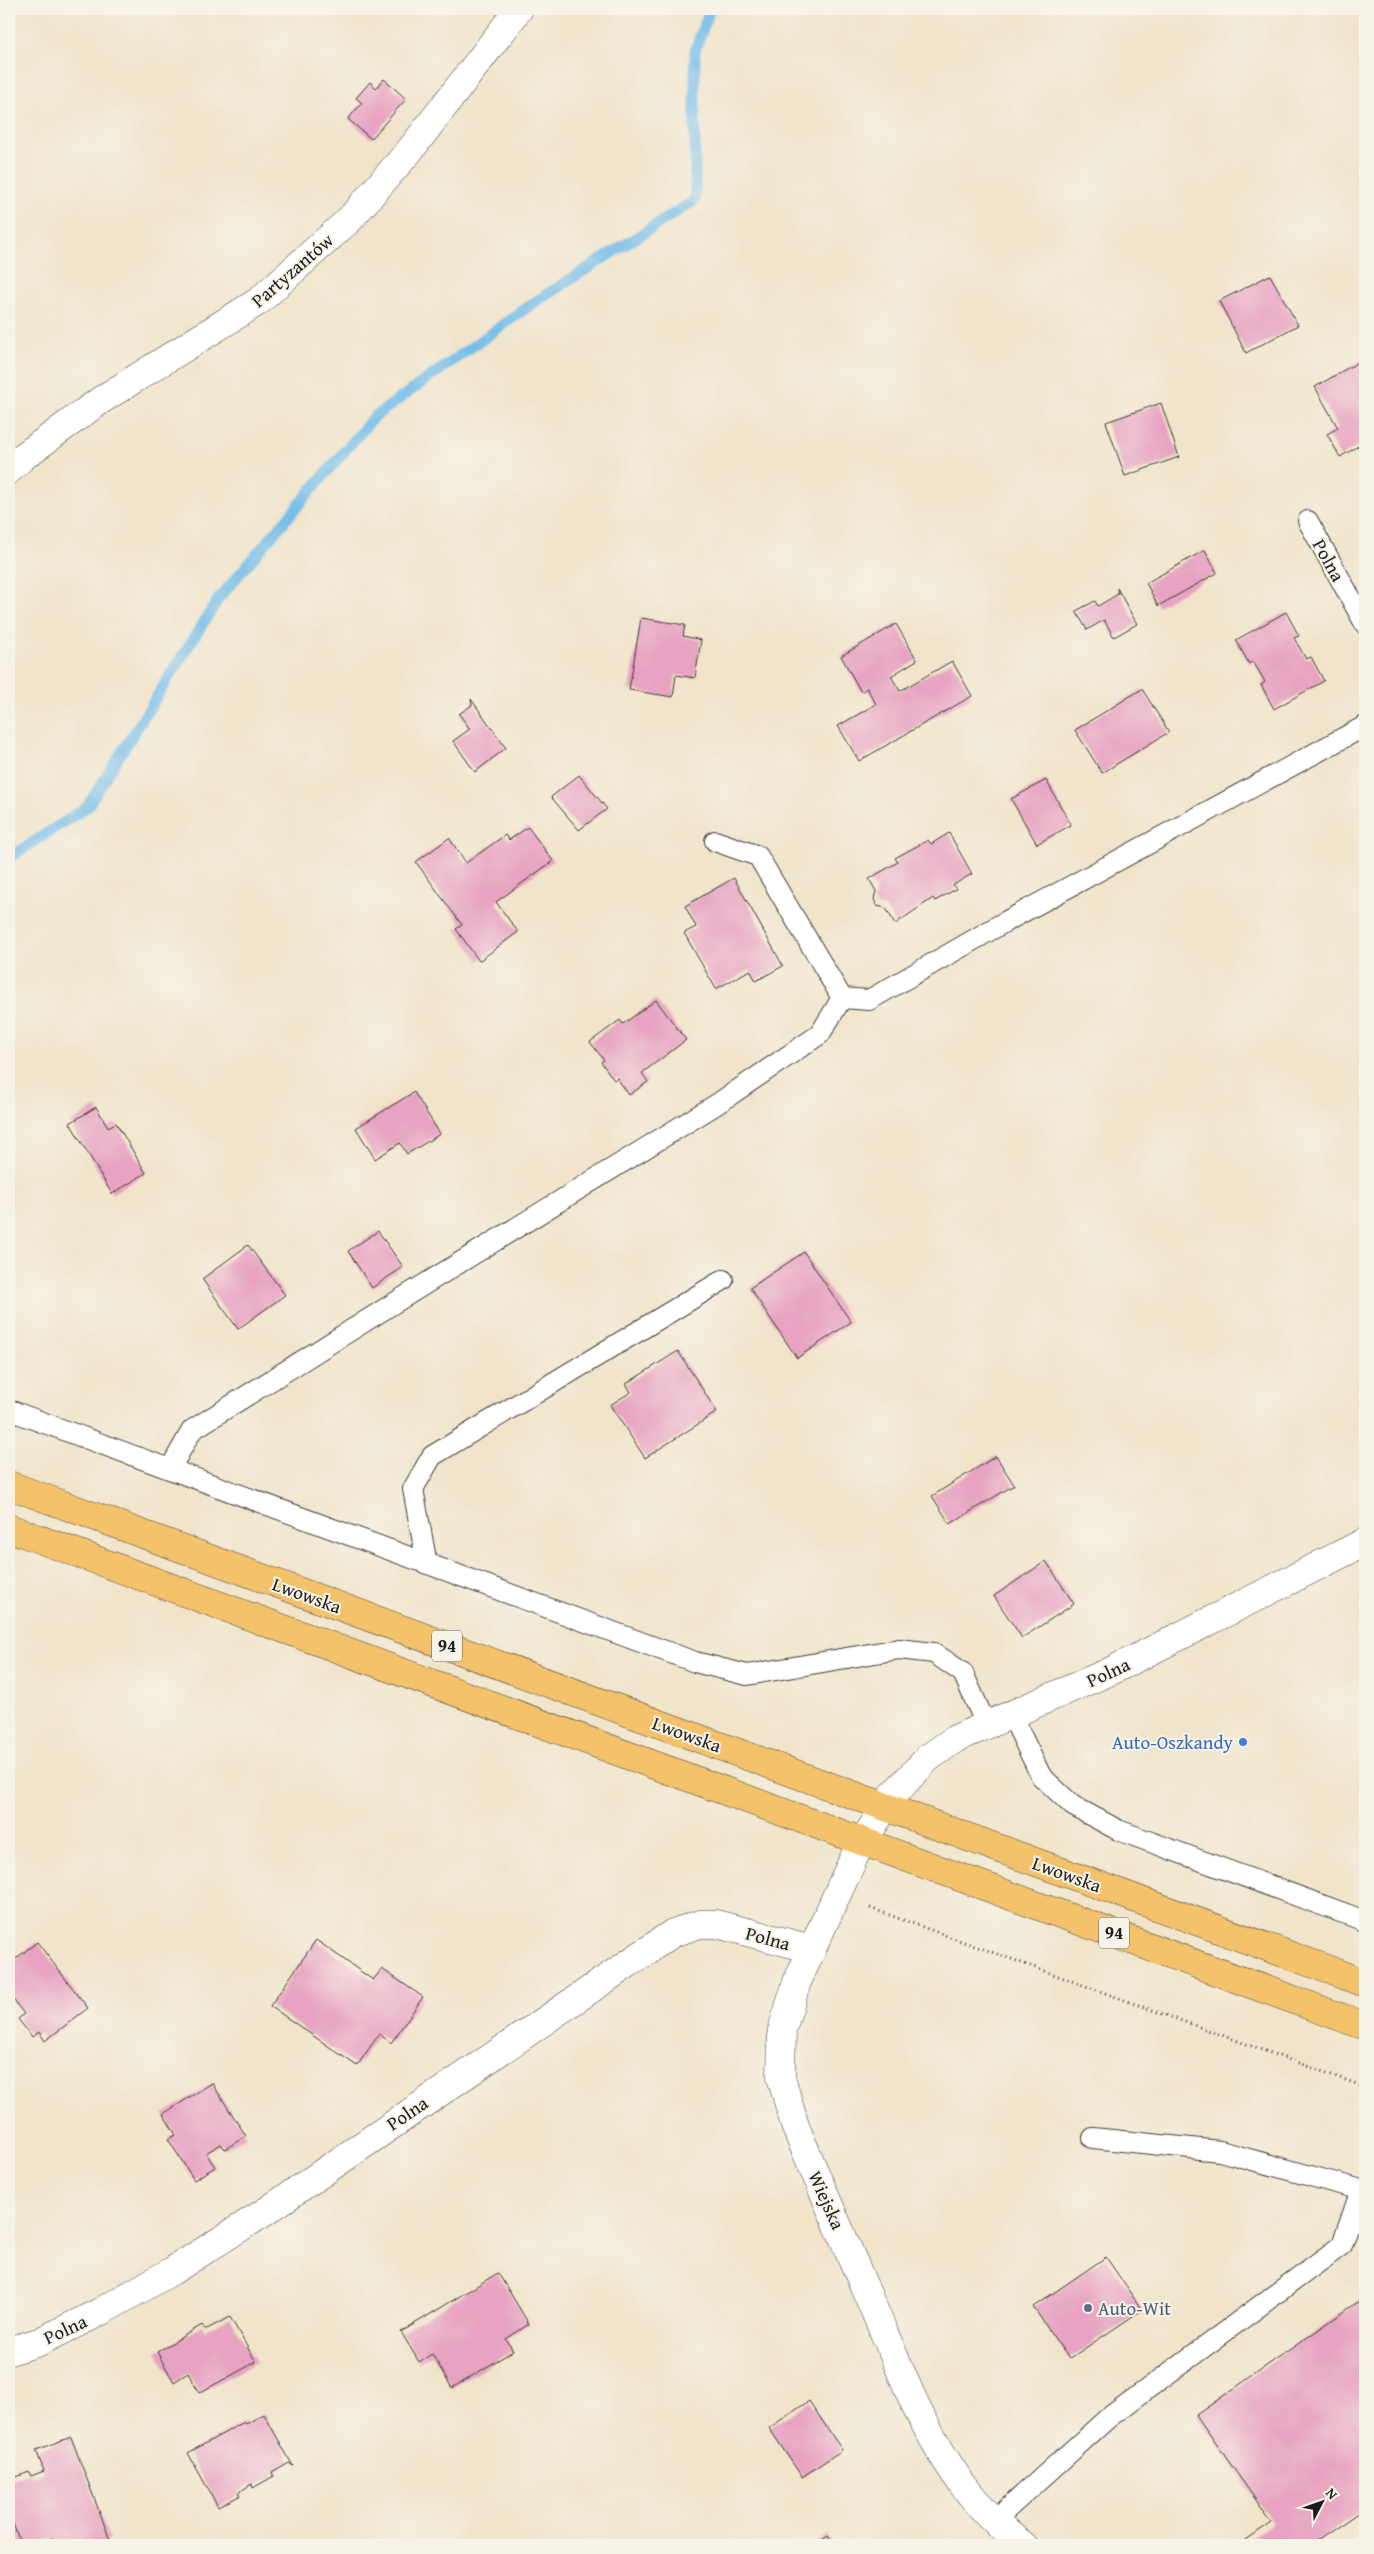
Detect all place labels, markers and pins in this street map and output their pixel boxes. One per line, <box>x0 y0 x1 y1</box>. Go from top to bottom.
place label: Auto-Oszkandy <box>1112 1728 1234 1756</box>
marker: Auto-Oszkandy <box>1237 1736 1249 1748</box>
place label: Auto-Wit <box>1098 2294 1171 2322</box>
marker: Auto-Wit <box>1082 2302 1094 2314</box>

